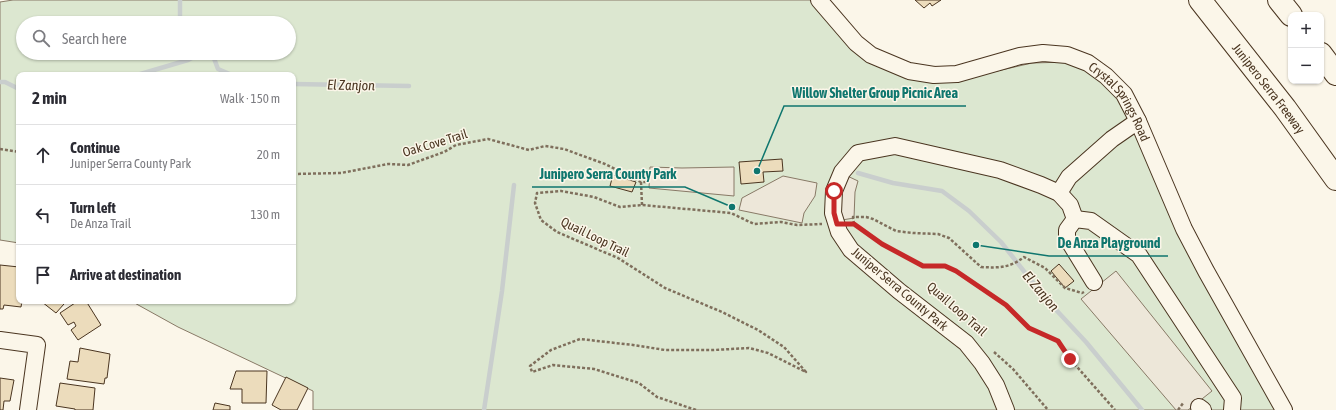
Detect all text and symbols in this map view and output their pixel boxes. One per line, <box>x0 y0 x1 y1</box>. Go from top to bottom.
map controls <box>1288 12 1324 84</box>
button: + <box>1288 12 1324 48</box>
search box <box>16 16 296 60</box>
icon: search <box>30 27 52 49</box>
text: Search here <box>62 30 127 47</box>
street label: Junipero Serra Freeway <box>1229 40 1309 137</box>
button: − <box>1288 48 1324 84</box>
street label: Crystal Springs Road <box>1086 59 1153 144</box>
water label: El Zanjon <box>327 77 375 93</box>
callout: Willow Shelter Group Picnic Area <box>784 80 966 106</box>
text: Willow Shelter Group Picnic Area <box>791 85 958 101</box>
text: 2 min <box>32 88 67 108</box>
text: Walk · 150 m <box>220 91 280 106</box>
street label: Oak Cove Trail <box>401 126 470 160</box>
text: Continue <box>70 139 120 156</box>
icon: ahead <box>32 144 54 166</box>
text: 20 m <box>257 147 280 162</box>
text: Juniper Serra County Park <box>70 156 191 171</box>
callout: Junipero Serra County Park <box>532 161 685 187</box>
text: Junipero Serra County Park <box>538 166 677 182</box>
route start <box>825 182 843 200</box>
text: Turn left <box>70 199 116 216</box>
icon: left <box>32 204 54 226</box>
text: 130 m <box>251 207 280 222</box>
street label: Quail Loop Trail <box>558 214 632 260</box>
text: De Anza Trail <box>70 216 131 231</box>
callout: De Anza Playground <box>1049 230 1168 256</box>
text: De Anza Playground <box>1058 235 1161 251</box>
street label: Juniper Serra County Park <box>849 244 951 334</box>
icon: arrive <box>32 264 54 286</box>
text: Arrive at destination <box>70 266 181 283</box>
water label: El Zanjon <box>1020 268 1063 315</box>
street label: Quail Loop Trail <box>924 279 990 339</box>
route end <box>1061 350 1079 368</box>

